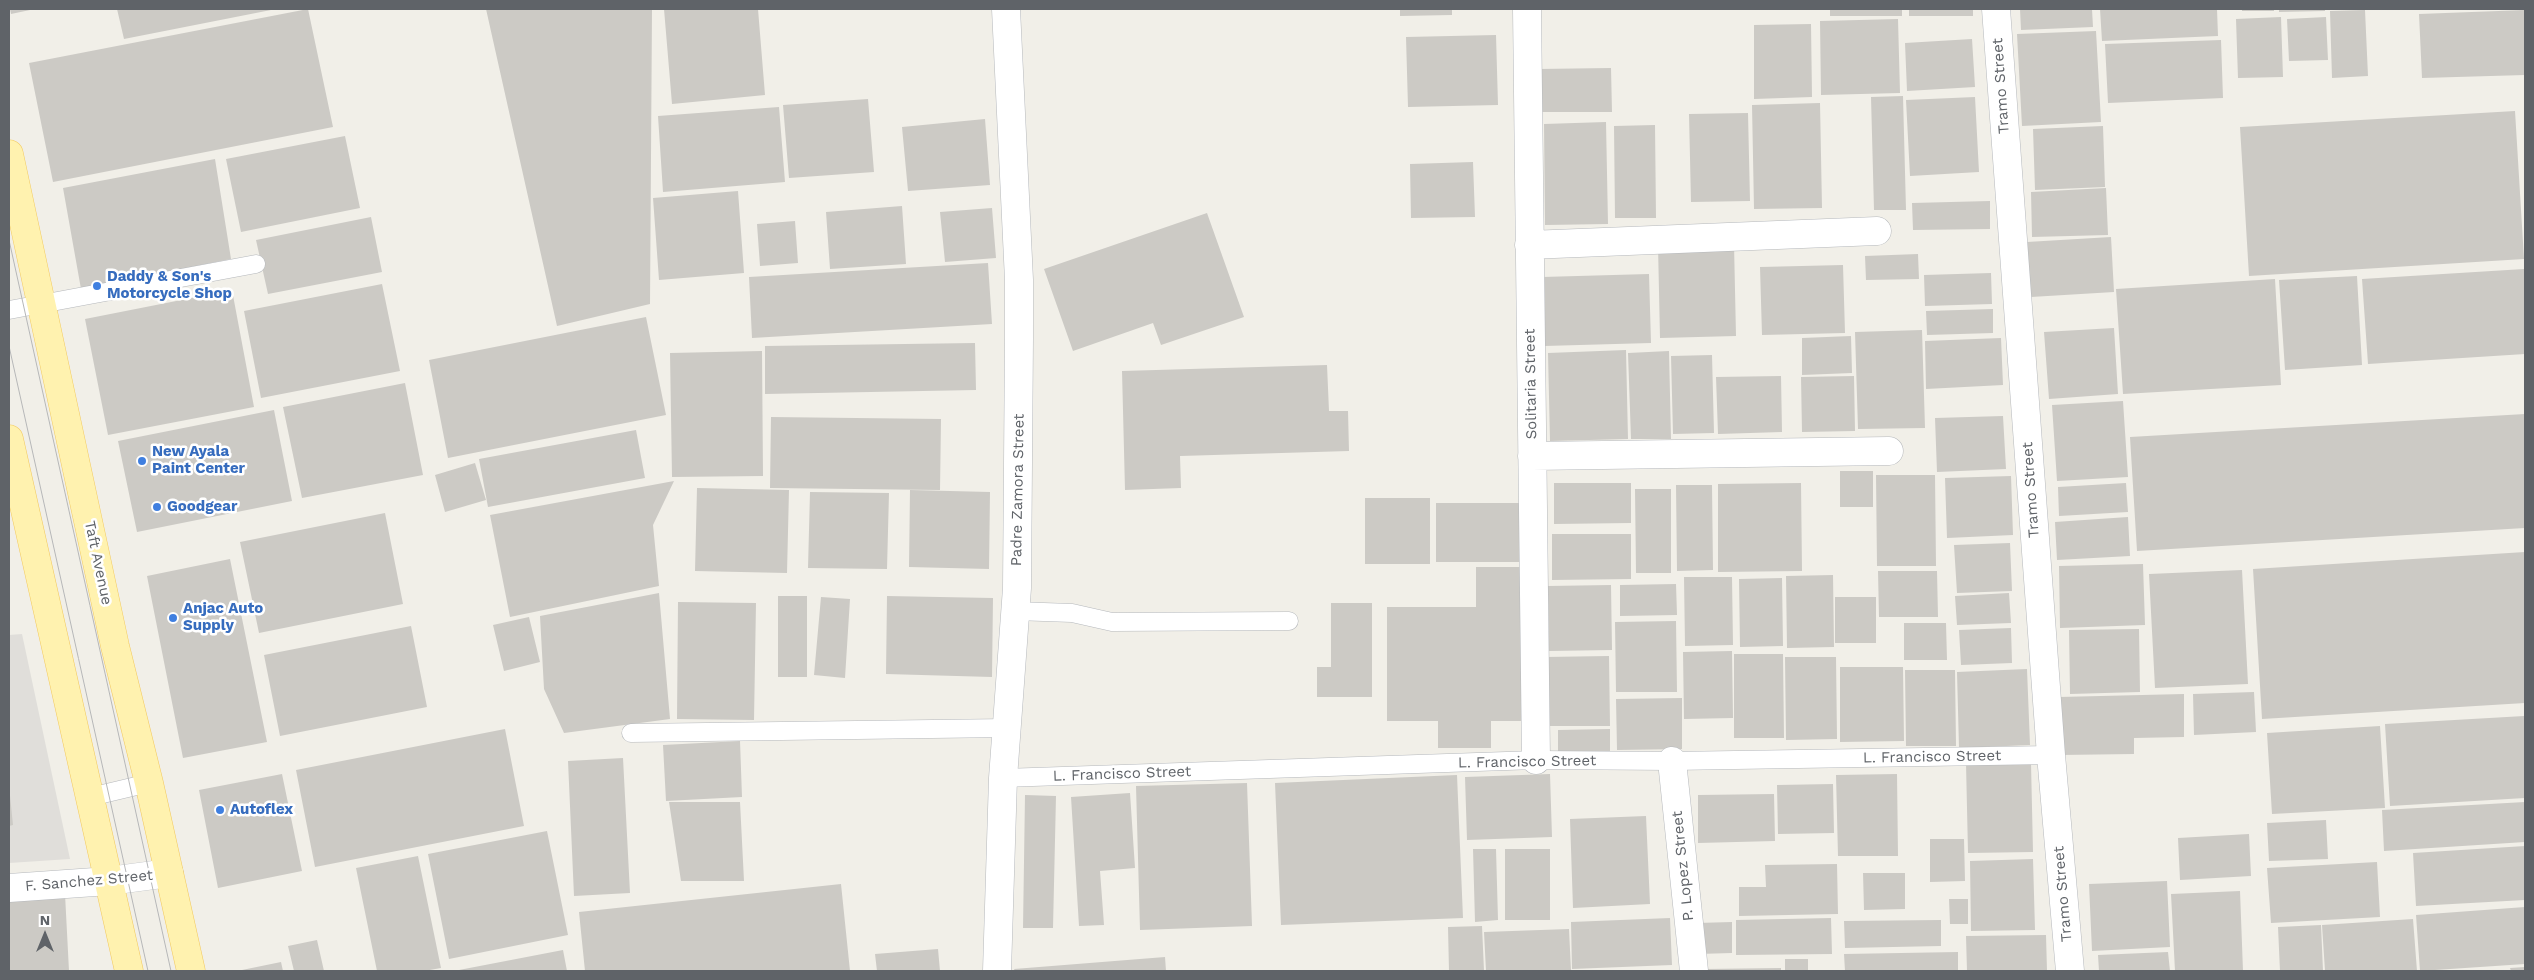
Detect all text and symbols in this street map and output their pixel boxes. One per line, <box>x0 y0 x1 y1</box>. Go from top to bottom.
street label: Tramo Street <box>1989 37 2013 135</box>
place label: Daddy & Son's Motorcycle Shop <box>107 268 232 303</box>
marker: Daddy & Son's Motorcycle Shop <box>91 280 103 292</box>
street label: Solitaria Street <box>1521 328 1541 440</box>
street label: Padre Zamora Street <box>1008 414 1028 566</box>
street label: Tramo Street <box>2019 441 2043 539</box>
place label: New Ayala Paint Center <box>152 443 245 478</box>
marker: New Ayala Paint Center <box>136 455 148 467</box>
place label: Goodgear <box>167 498 237 516</box>
marker: Goodgear <box>151 501 163 513</box>
street label: Taft Avenue <box>80 519 116 607</box>
place label: Anjac Auto Supply <box>183 600 263 635</box>
marker: Anjac Auto Supply <box>167 612 179 624</box>
street label: L. Francisco Street <box>1863 747 2001 767</box>
street label: L. Francisco Street <box>1458 752 1596 772</box>
street label: L. Francisco Street <box>1053 763 1191 785</box>
place label: Autoflex <box>230 801 293 819</box>
marker: Autoflex <box>214 804 226 816</box>
street label: P. Lopez Street <box>1668 810 1698 922</box>
street label: Tramo Street <box>2050 845 2076 943</box>
street label: F. Sanchez Street <box>24 866 154 896</box>
north arrow <box>20 910 70 960</box>
text: N <box>40 912 50 928</box>

